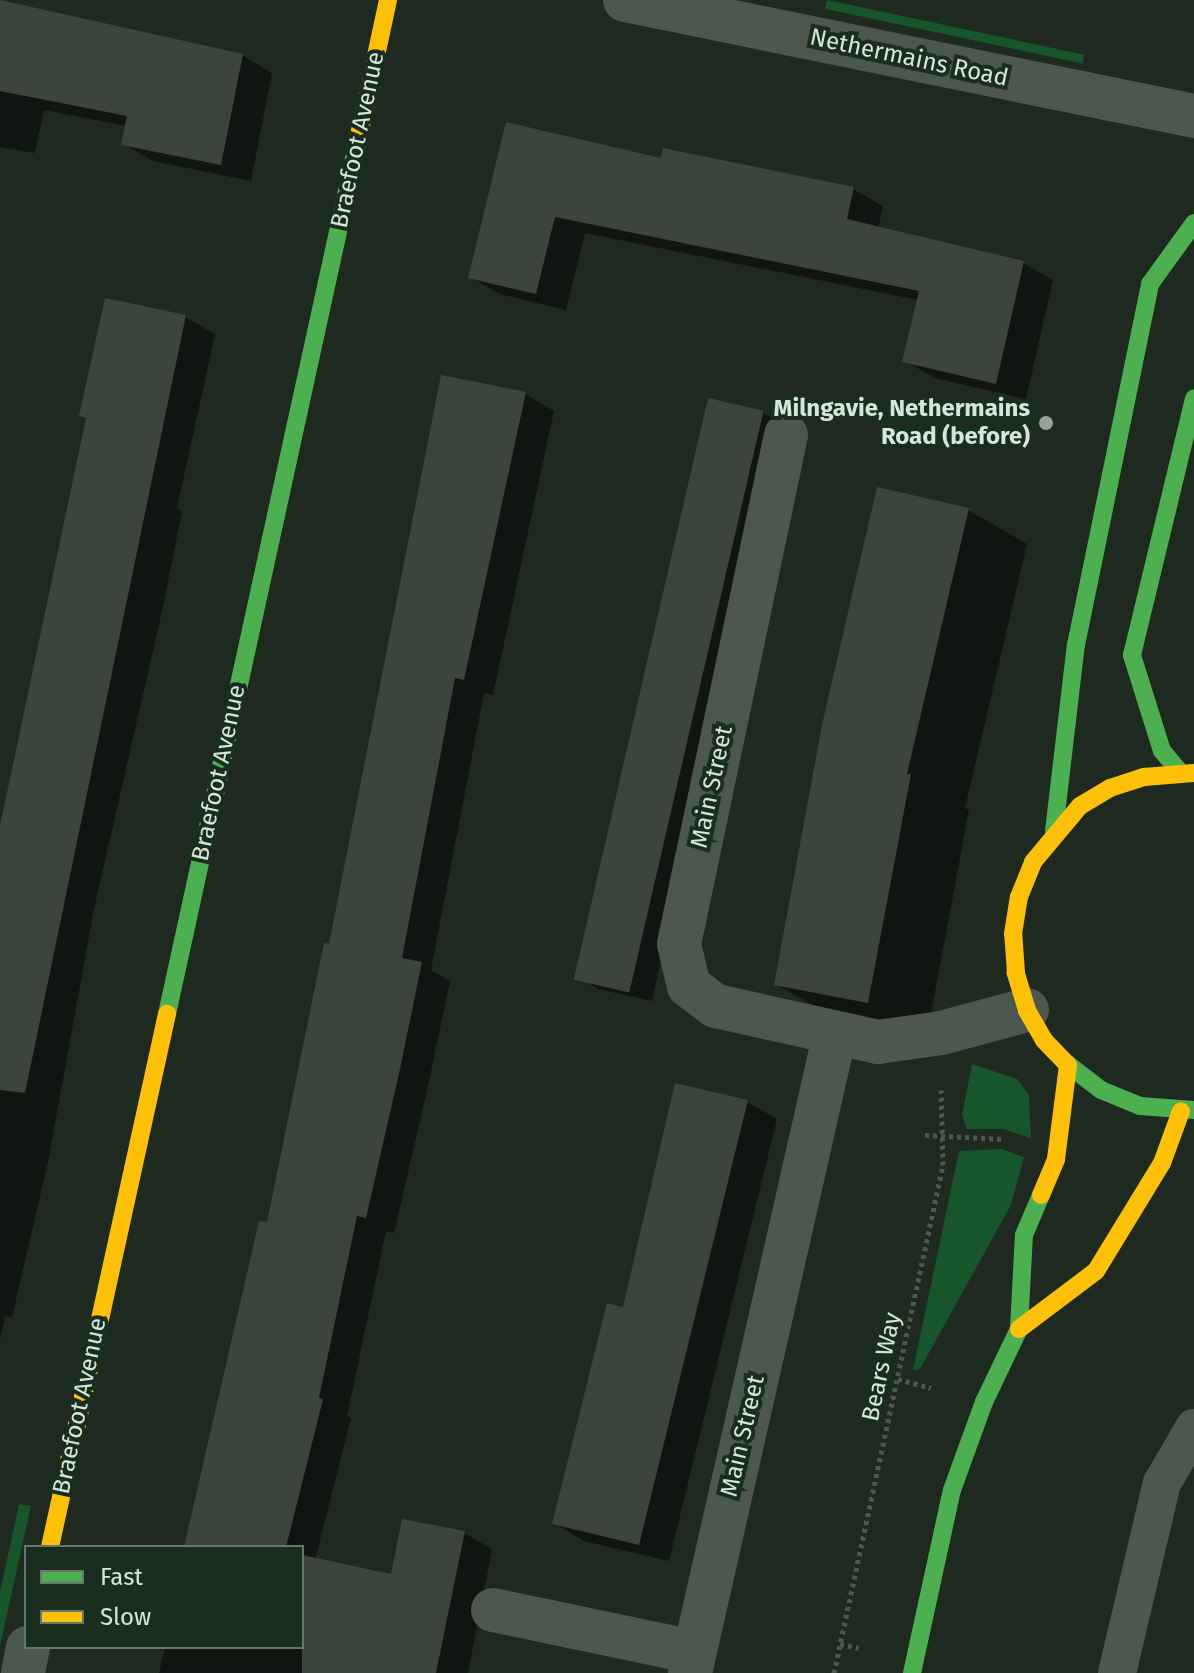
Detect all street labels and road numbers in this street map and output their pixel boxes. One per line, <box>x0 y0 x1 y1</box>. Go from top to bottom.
street label: Nethermains Road <box>807 23 1011 93</box>
street label: Braefoot Avenue <box>325 49 391 231</box>
street label: Braefoot Avenue <box>186 682 252 864</box>
street label: Main Street <box>685 723 739 851</box>
street label: Bears Way <box>856 1310 908 1424</box>
street label: Braefoot Avenue <box>47 1315 113 1497</box>
street label: Main Street <box>715 1372 771 1500</box>

